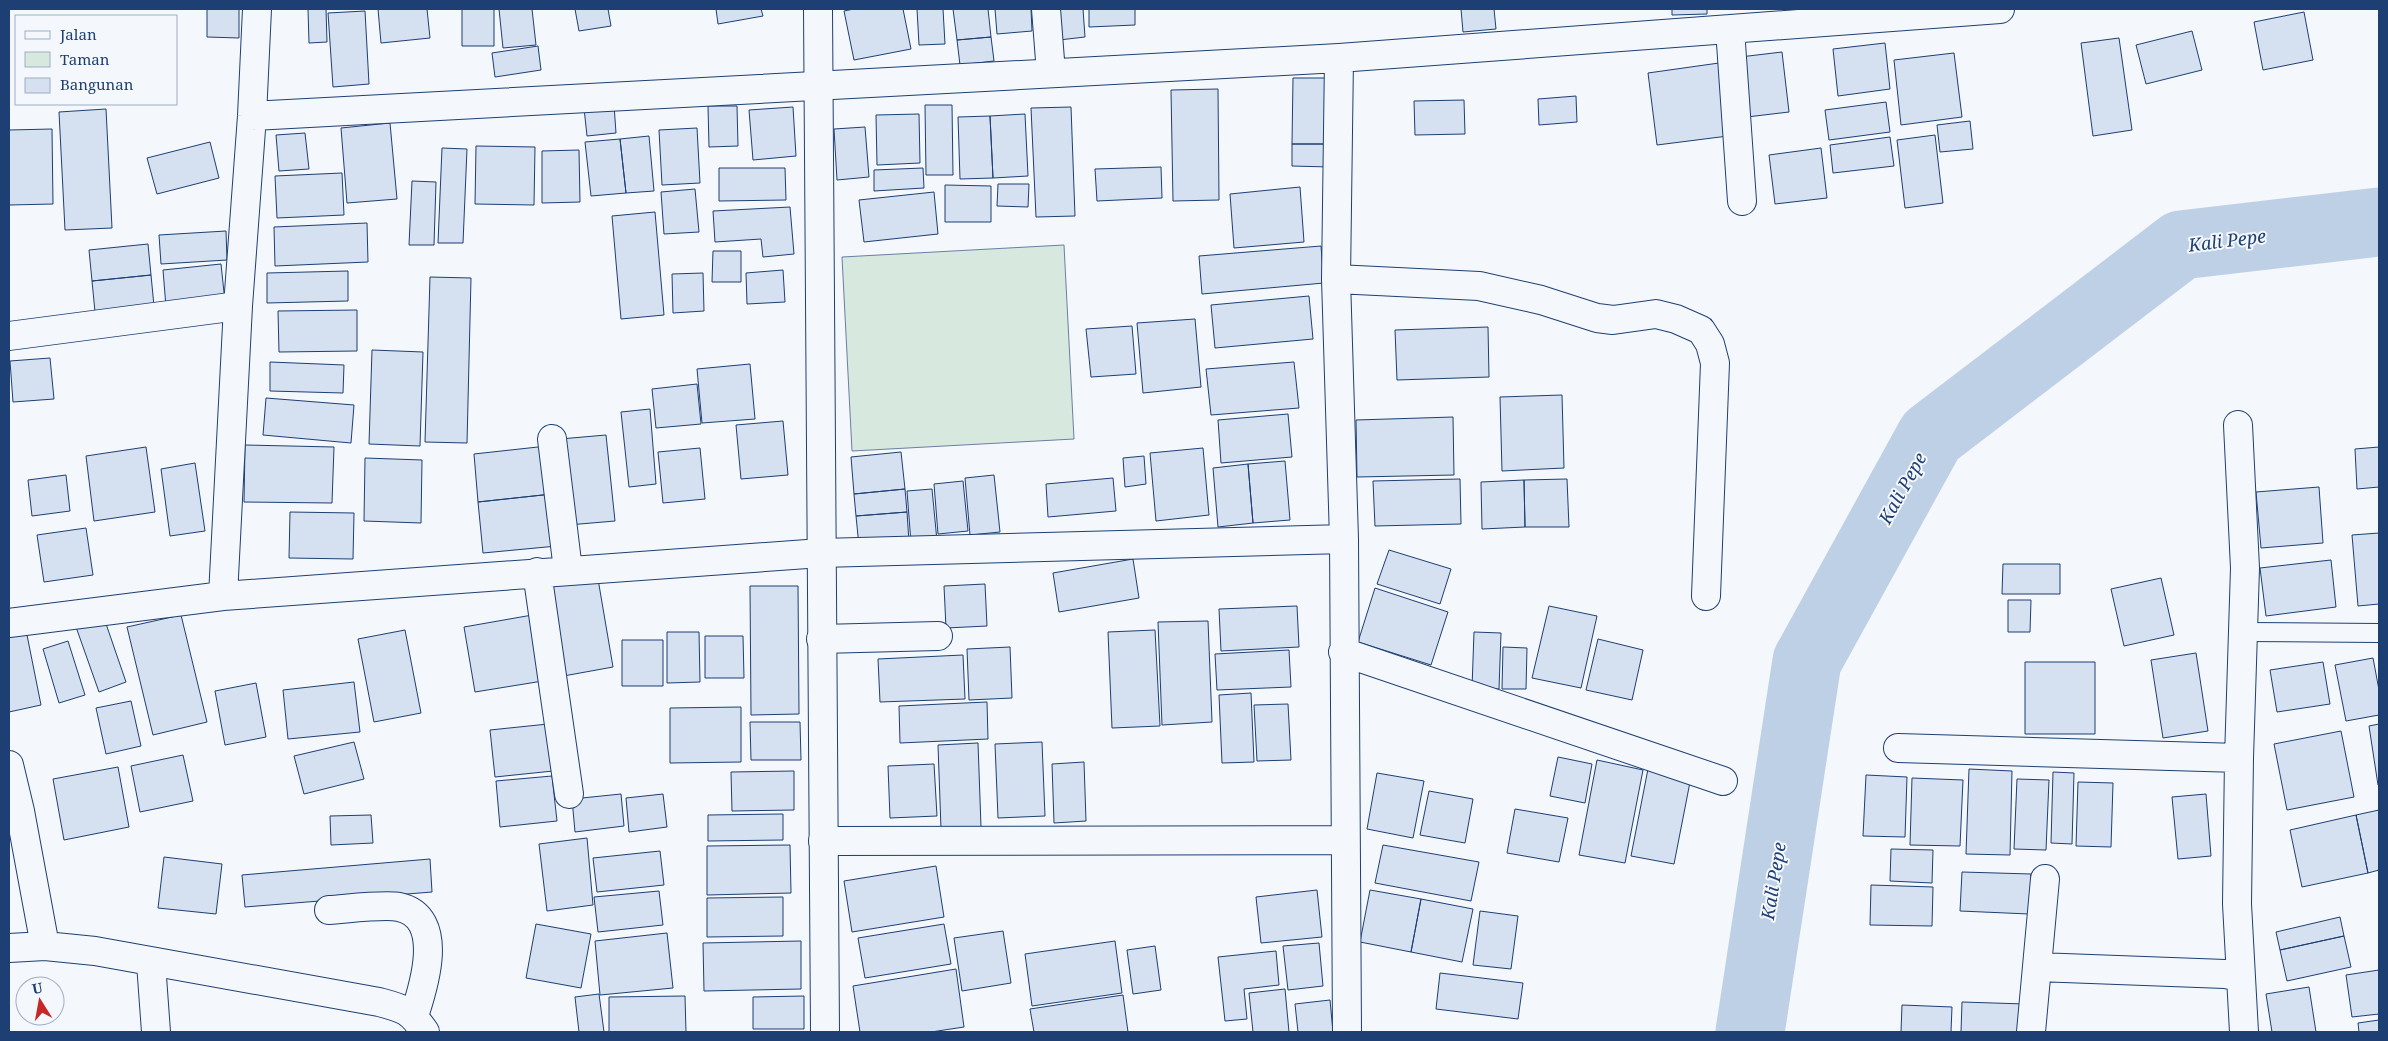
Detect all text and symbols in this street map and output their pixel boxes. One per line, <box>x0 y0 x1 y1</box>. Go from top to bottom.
legend <box>15 15 178 105</box>
text: Jalan <box>59 24 97 44</box>
text: Taman <box>60 49 110 69</box>
text: Bangunan <box>60 74 134 94</box>
water label: Kali Pepe <box>2186 223 2267 257</box>
water label: Kali Pepe <box>1872 448 1931 529</box>
water label: Kali Pepe <box>1755 841 1791 922</box>
north arrow <box>15 976 65 1026</box>
text: U <box>30 977 45 998</box>

